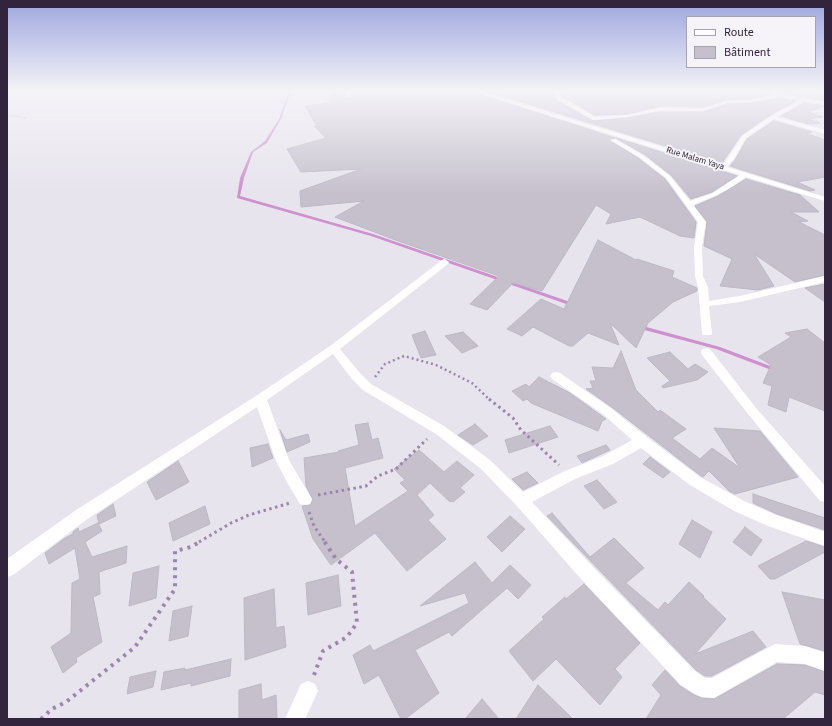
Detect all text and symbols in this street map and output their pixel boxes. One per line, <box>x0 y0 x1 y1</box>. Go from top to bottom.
legend <box>686 16 816 68</box>
text: Route <box>724 24 754 41</box>
text: Bâtiment <box>724 44 770 61</box>
street label: Rue Malam Yaya <box>665 145 725 173</box>

